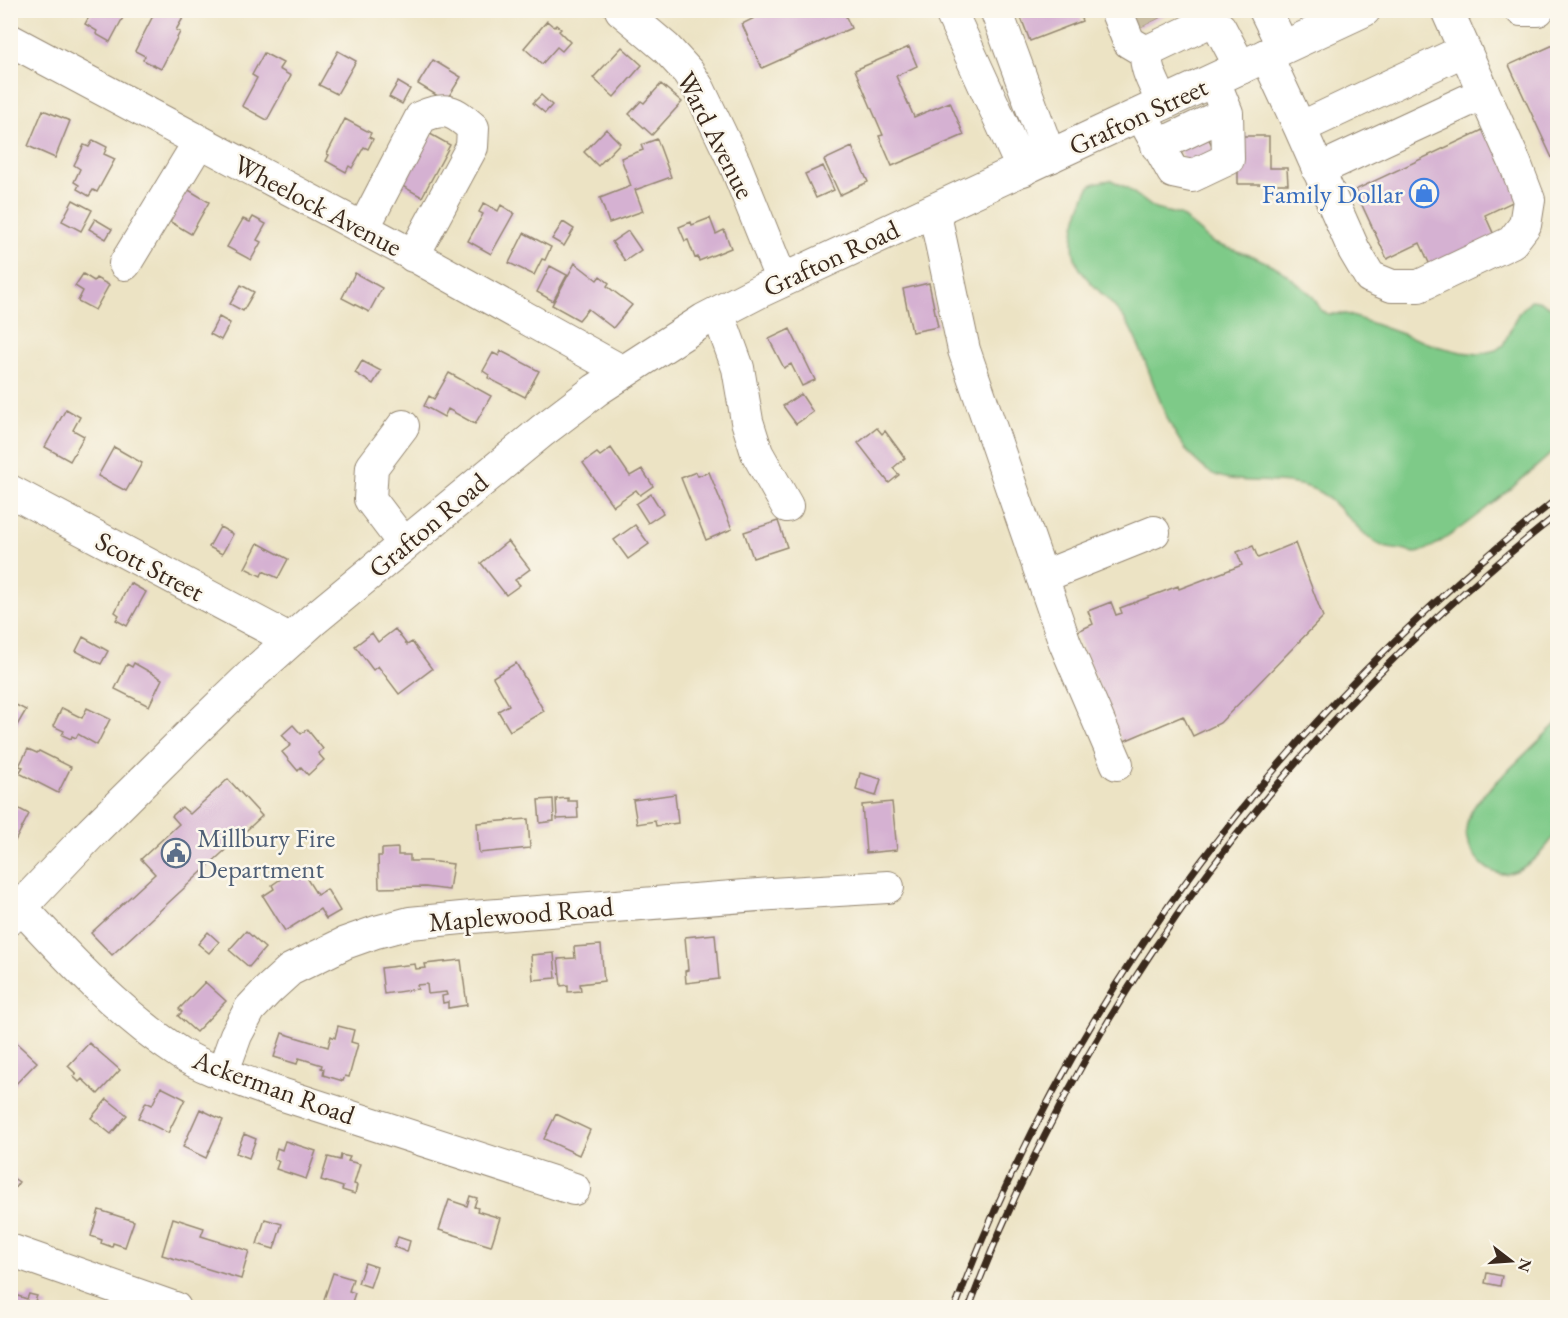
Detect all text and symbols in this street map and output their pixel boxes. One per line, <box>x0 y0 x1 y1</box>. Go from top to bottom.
street label: Ward Avenue <box>669 65 763 205</box>
street label: Grafton Street <box>1063 68 1213 163</box>
street label: Wheelock Avenue <box>228 146 408 264</box>
place label: Family Dollar <box>1262 176 1403 211</box>
shop icon: Family Dollar <box>1408 177 1440 209</box>
street label: Grafton Road <box>757 211 905 305</box>
street label: Grafton Road <box>361 464 495 585</box>
street label: Scott Street <box>90 523 211 609</box>
place label: Millbury Fire Department <box>197 820 335 886</box>
public building icon: Millbury Fire Department <box>160 837 192 869</box>
street label: Maplewood Road <box>427 888 615 940</box>
street label: Ackerman Road <box>187 1041 360 1133</box>
north arrow <box>1481 1231 1541 1291</box>
text: N <box>1513 1256 1537 1275</box>

